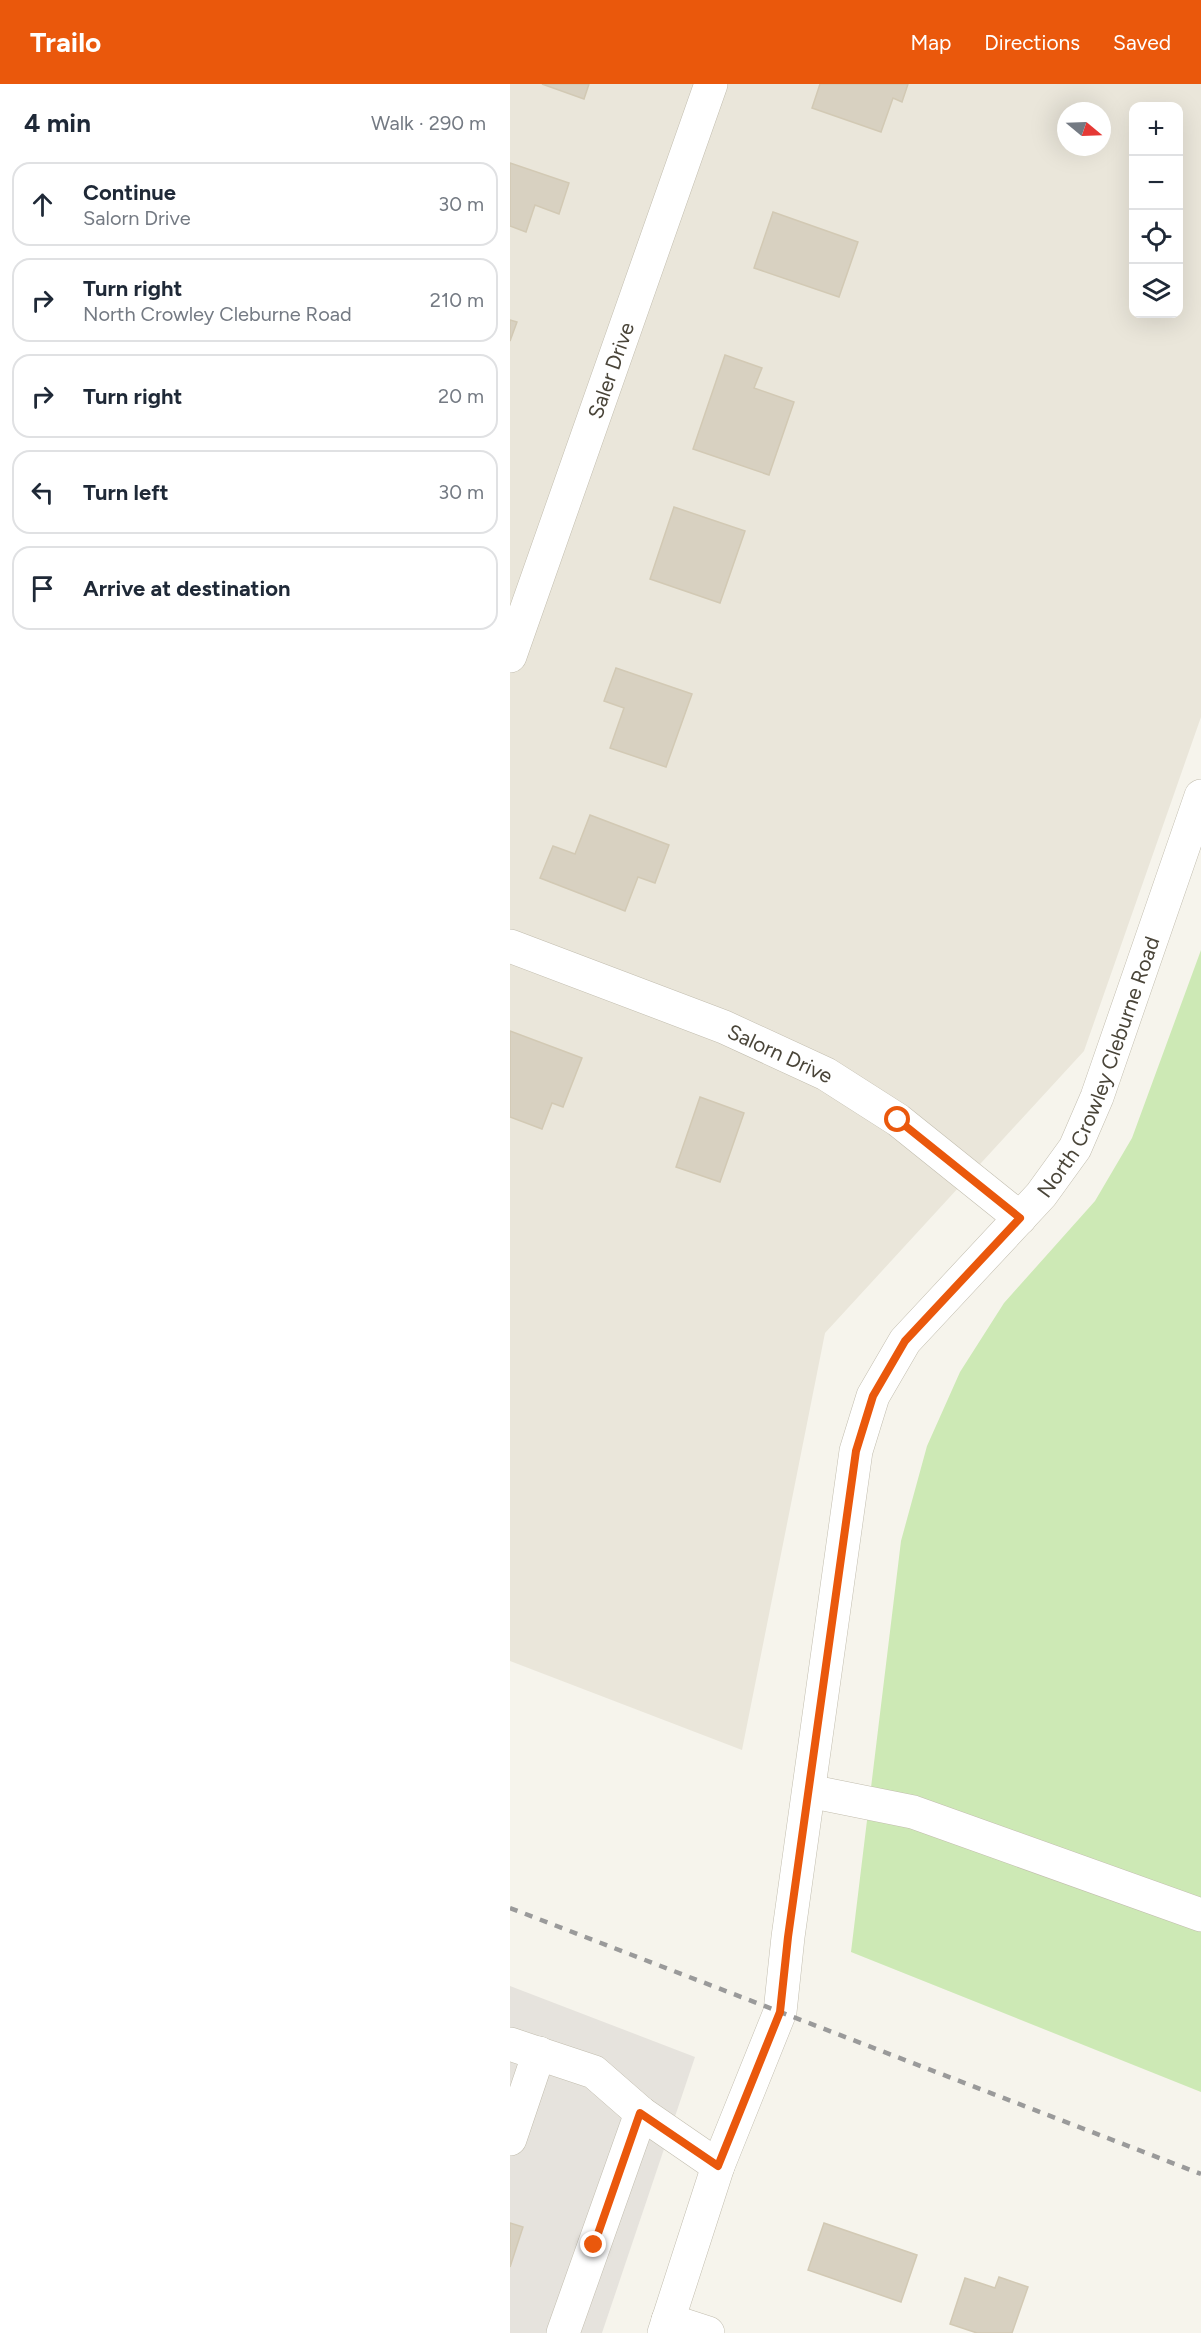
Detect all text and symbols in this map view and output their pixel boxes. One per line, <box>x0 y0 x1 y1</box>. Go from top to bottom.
text: Trailo <box>30 25 101 59</box>
text: Map <box>910 30 951 55</box>
text: Directions <box>984 30 1080 55</box>
text: Saved <box>1113 30 1171 55</box>
north arrow <box>1057 102 1111 156</box>
map controls <box>1129 102 1183 318</box>
button: + <box>1129 102 1183 156</box>
text: 4 min <box>24 107 91 139</box>
text: Walk · 290 m <box>371 111 486 135</box>
button: − <box>1129 156 1183 210</box>
text: Continue <box>83 179 176 206</box>
icon: ahead <box>26 188 59 221</box>
text: 30 m <box>438 192 484 216</box>
text: Salorn Drive <box>83 206 191 230</box>
button: locate <box>1129 210 1183 264</box>
button: layers <box>1129 264 1183 318</box>
text: Turn right <box>83 275 182 302</box>
icon: right <box>26 284 59 317</box>
text: 210 m <box>430 288 484 312</box>
text: North Crowley Cleburne Road <box>83 302 352 326</box>
street label: Saler Drive <box>582 319 639 422</box>
icon: right <box>26 380 59 413</box>
text: Turn right <box>83 383 182 410</box>
text: 20 m <box>438 384 484 408</box>
icon: left <box>26 476 59 509</box>
text: Turn left <box>83 479 169 506</box>
text: 30 m <box>438 480 484 504</box>
icon: arrive <box>26 572 59 605</box>
text: Arrive at destination <box>83 575 291 602</box>
street label: North Crowley Cleburne Road <box>1031 933 1164 1202</box>
street label: Salorn Drive <box>724 1018 838 1088</box>
route start <box>884 1106 910 1132</box>
route end <box>580 2231 606 2257</box>

